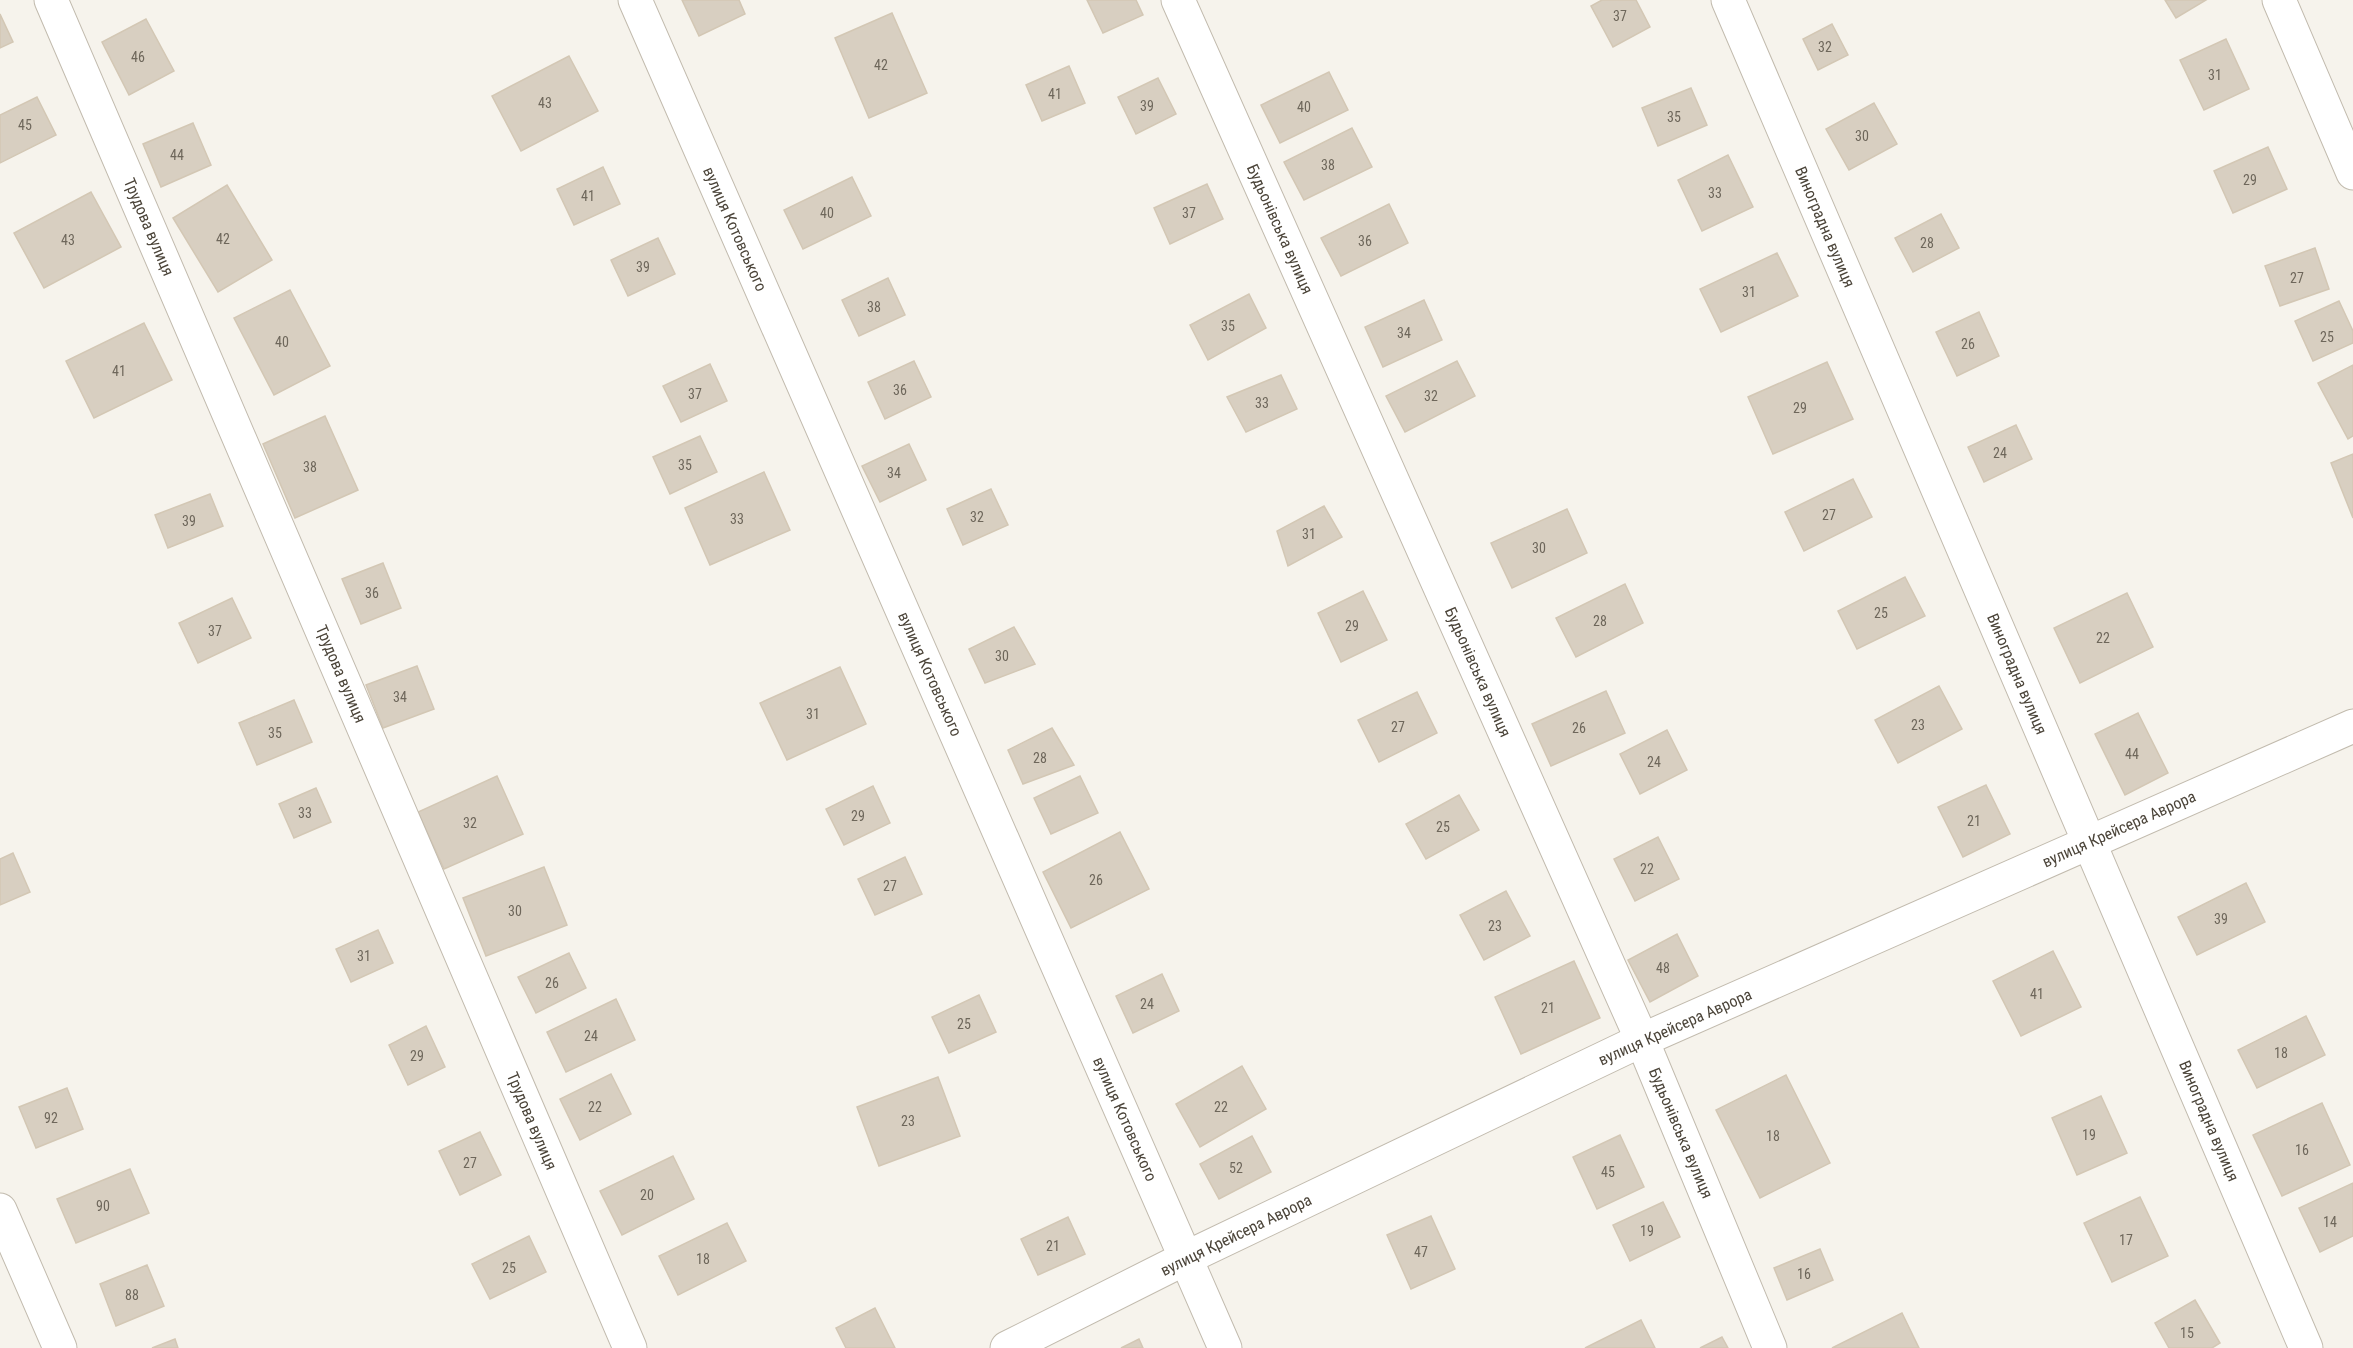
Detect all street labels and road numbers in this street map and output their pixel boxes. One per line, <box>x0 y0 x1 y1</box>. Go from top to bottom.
street label: Будьонівська вулиця <box>1243 161 1317 297</box>
street label: вулиця Котовського <box>699 164 771 294</box>
street label: Виноградна вулиця <box>1791 164 1859 290</box>
street label: Трудова вулиця <box>120 175 178 279</box>
street label: Будьонівська вулиця <box>1441 604 1515 740</box>
street label: вулиця Котовського <box>894 609 966 739</box>
street label: Виноградна вулиця <box>1983 611 2051 737</box>
street label: Трудова вулиця <box>312 622 370 726</box>
street label: вулиця Крейсера Аврора <box>2039 787 2199 871</box>
street label: вулиця Крейсера Аврора <box>1595 985 1755 1069</box>
street label: вулиця Котовського <box>1089 1054 1161 1184</box>
street label: Виноградна вулиця <box>2175 1058 2243 1184</box>
street label: Будьонівська вулиця <box>1645 1065 1717 1201</box>
street label: Трудова вулиця <box>503 1069 561 1173</box>
street label: вулиця Крейсера Аврора <box>1157 1190 1315 1280</box>

